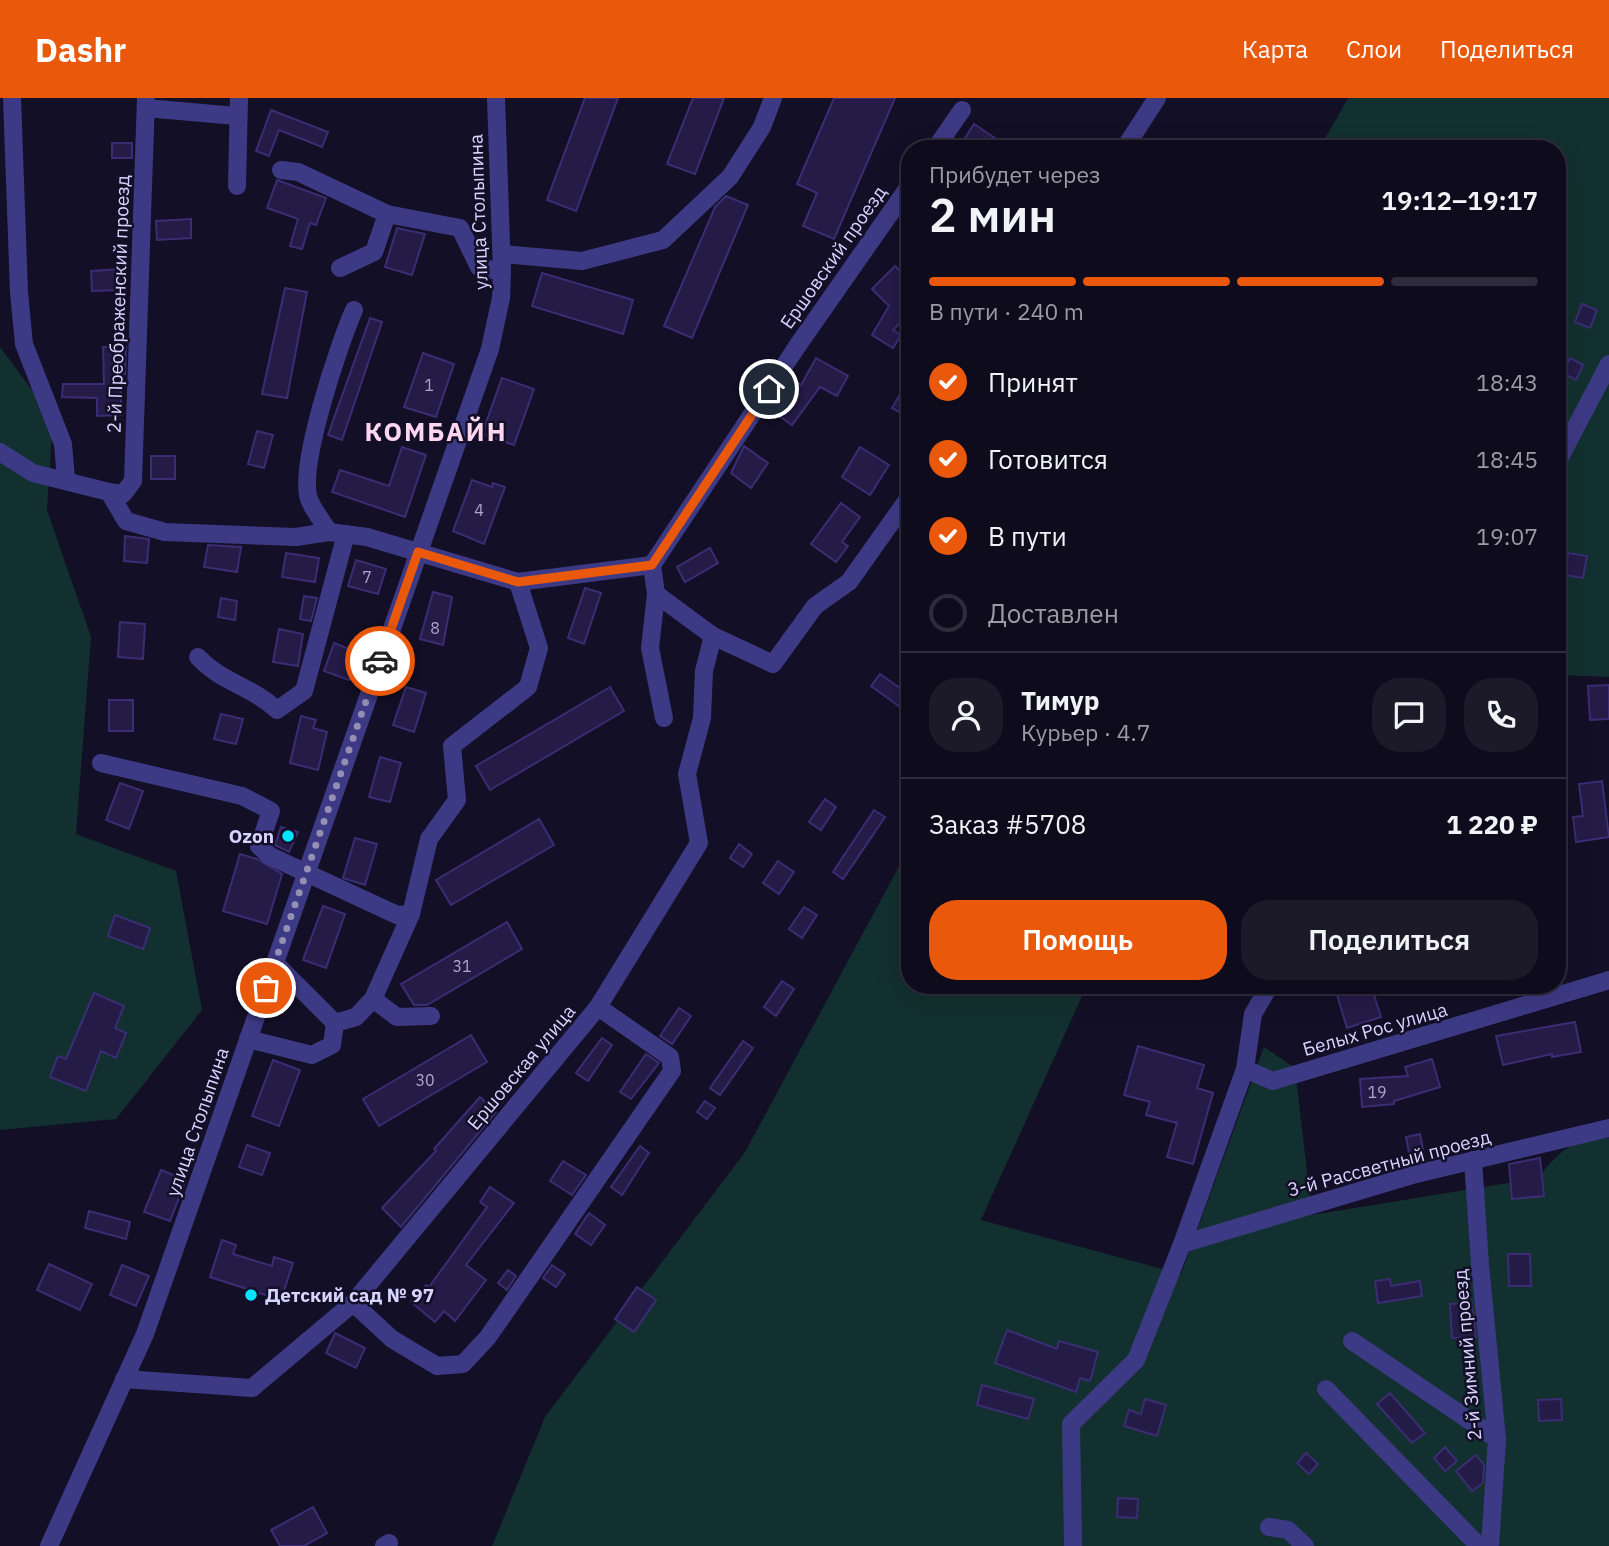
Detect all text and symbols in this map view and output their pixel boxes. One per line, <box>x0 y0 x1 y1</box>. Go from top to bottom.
text: Dashr <box>35 28 126 71</box>
text: Карта <box>1242 33 1308 65</box>
text: Слои <box>1346 33 1402 65</box>
text: Поделиться <box>1440 33 1574 65</box>
street label: улица Столыпина <box>463 134 493 290</box>
text: Прибудет через <box>929 159 1101 189</box>
street label: 2-й Преображенский проезд <box>101 174 135 434</box>
street label: Ершовский проезд <box>775 181 891 333</box>
text: 19:12–19:17 <box>1381 183 1538 217</box>
text: 2 мин <box>929 185 1056 245</box>
text: В пути · 240 m <box>929 296 1084 326</box>
pin <box>739 359 799 419</box>
icon: check <box>929 363 967 401</box>
text: Принят <box>988 365 1078 399</box>
text: 18:43 <box>1476 367 1538 397</box>
icon: home <box>750 370 788 408</box>
house number: 1 <box>424 375 434 395</box>
district label: КОМБАЙН <box>365 414 508 448</box>
icon: check <box>929 440 967 478</box>
text: Готовится <box>988 442 1108 476</box>
text: 18:45 <box>1476 444 1538 474</box>
house number: 4 <box>474 500 484 520</box>
icon: check <box>929 517 967 555</box>
text: В пути <box>988 519 1067 553</box>
text: 19:07 <box>1476 521 1538 551</box>
house number: 7 <box>362 567 372 587</box>
text: Доставлен <box>988 596 1119 630</box>
house number: 8 <box>430 618 440 638</box>
courier <box>345 626 415 696</box>
icon: car <box>361 642 399 680</box>
button: person <box>929 678 1003 752</box>
button: chat <box>1372 678 1446 752</box>
button: phone <box>1464 678 1538 752</box>
text: Тимур <box>1021 683 1100 717</box>
text: Курьер · 4.7 <box>1021 717 1151 747</box>
text: Заказ #5708 <box>929 807 1086 841</box>
text: 1 220 ₽ <box>1446 807 1538 841</box>
place label: Ozon <box>229 824 274 848</box>
marker: Ozon <box>280 828 296 844</box>
button: Помощь <box>929 900 1227 980</box>
button: Поделиться <box>1241 900 1538 980</box>
house number: 31 <box>452 956 472 976</box>
pin <box>236 958 296 1018</box>
icon: bag <box>247 969 285 1007</box>
street label: Белых Рос улица <box>1300 997 1450 1061</box>
street label: Ершовская улица <box>462 1000 580 1134</box>
street label: улица Столыпина <box>160 1044 234 1200</box>
house number: 30 <box>415 1070 435 1090</box>
house number: 19 <box>1367 1082 1387 1102</box>
street label: 3-й Рассветный проезд <box>1285 1124 1493 1202</box>
street label: 2-й Зимний проезд <box>1448 1268 1486 1442</box>
place label: Детский сад № 97 <box>265 1283 434 1307</box>
marker: Детский сад № 97 <box>243 1287 259 1303</box>

